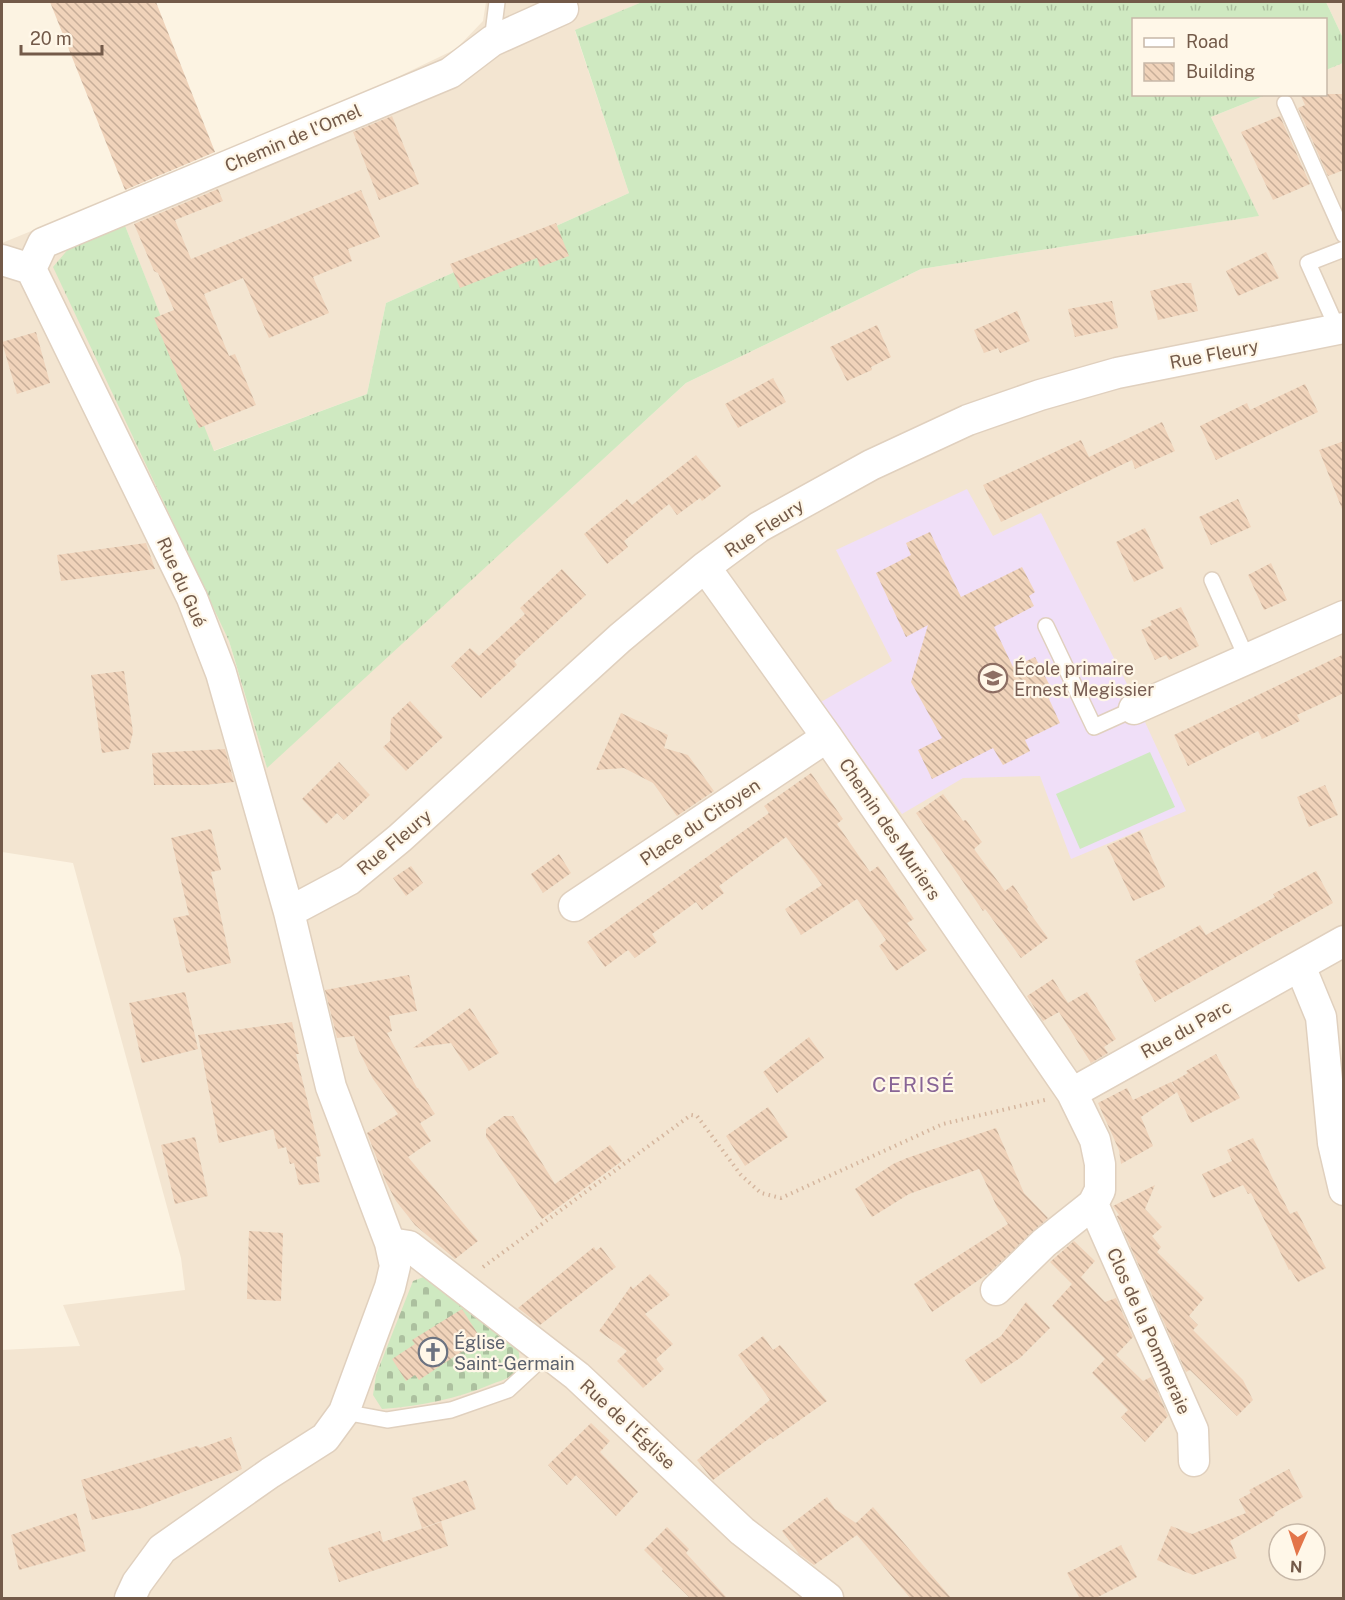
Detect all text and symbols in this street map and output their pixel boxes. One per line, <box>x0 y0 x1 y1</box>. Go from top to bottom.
scale bar <box>21 18 102 56</box>
legend <box>1132 18 1327 96</box>
text: 20 m <box>30 28 72 49</box>
text: Road <box>1186 31 1229 52</box>
text: Building <box>1186 61 1255 82</box>
street label: Chemin de l'Omel <box>222 100 364 176</box>
street label: Rue Fleury <box>1168 335 1261 373</box>
street label: Rue Fleury <box>720 494 808 561</box>
street label: Rue du Gué <box>153 534 211 630</box>
place label: École primaire Ernest Megissier <box>1014 657 1154 700</box>
school or university icon: École primaire Ernest Megissier <box>977 662 1009 694</box>
street label: Chemin des Muriers <box>835 754 945 904</box>
street label: Place du Citoyen <box>636 774 764 870</box>
street label: Rue Fleury <box>353 805 436 879</box>
street label: Rue du Parc <box>1137 996 1235 1062</box>
district label: CERISÉ <box>872 1072 956 1097</box>
street label: Clos de la Pommeraie <box>1103 1245 1195 1417</box>
place label: Église Saint-Germain <box>454 1331 575 1374</box>
church icon: Église Saint-Germain <box>417 1336 449 1368</box>
street label: Rue de l'Église <box>576 1374 681 1473</box>
north arrow <box>1267 1522 1327 1582</box>
text: N <box>1289 1557 1303 1576</box>

